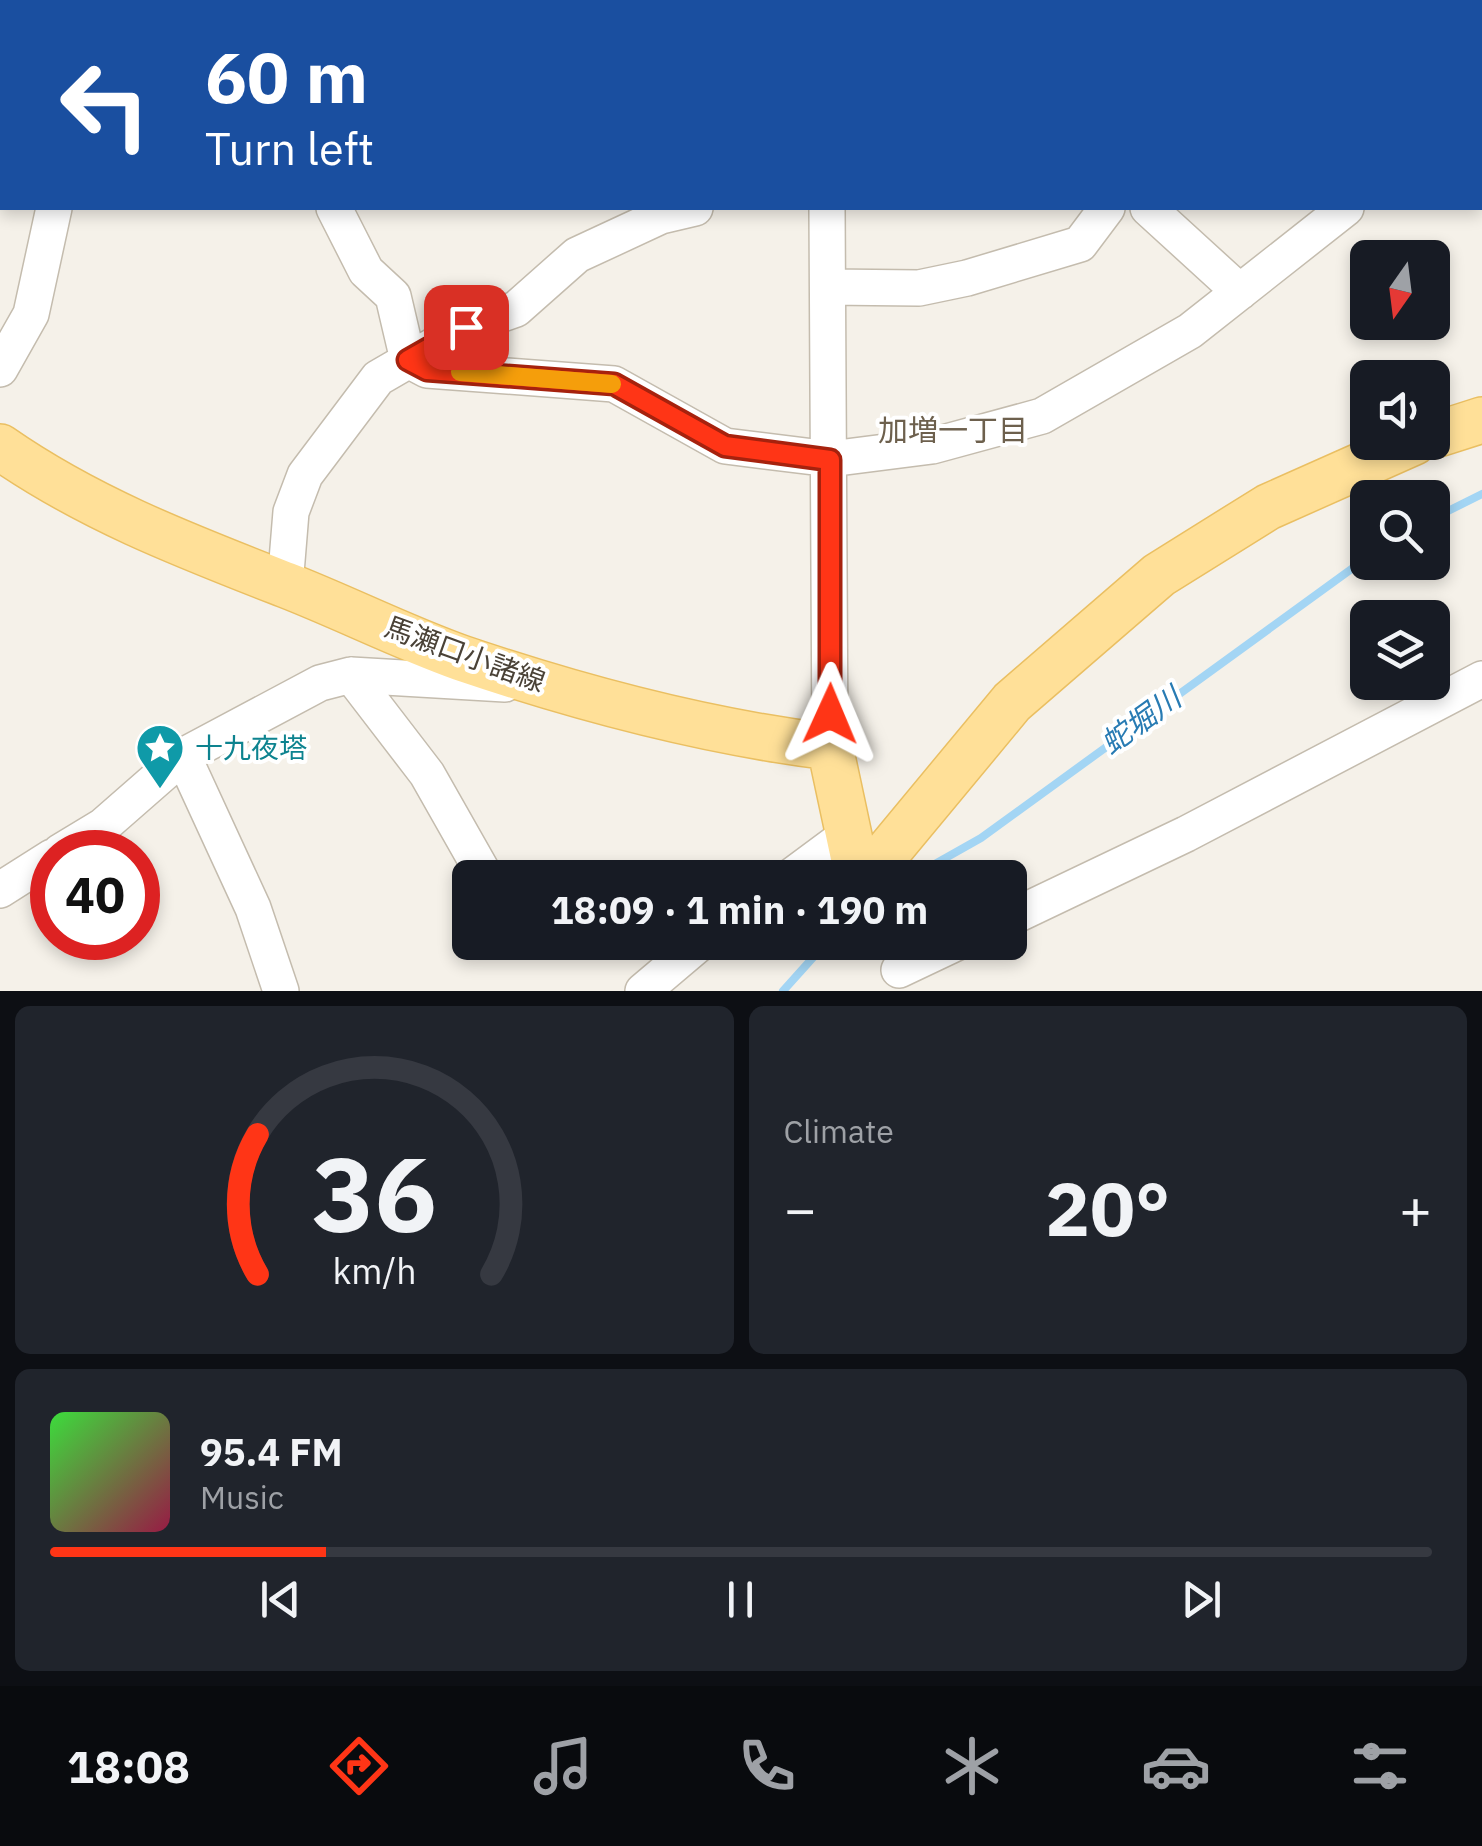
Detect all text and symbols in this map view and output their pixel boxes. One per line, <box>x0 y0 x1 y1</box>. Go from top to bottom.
text: 60 m <box>205 31 368 122</box>
icon: left <box>40 40 170 170</box>
text: Turn left <box>205 119 374 177</box>
north arrow <box>1350 240 1450 340</box>
map controls <box>1350 240 1450 700</box>
pin <box>424 285 509 370</box>
icon: arrive <box>439 300 494 355</box>
button: sound <box>1350 360 1450 460</box>
district label: 加増一丁目 <box>878 410 1028 449</box>
button: search <box>1350 480 1450 580</box>
button: layers <box>1350 600 1450 700</box>
street label: 馬瀬口小諸線 <box>380 607 550 700</box>
position arrow <box>778 662 882 766</box>
water label: 蛇堀川 <box>1092 676 1190 762</box>
place icon: 十九夜塔 <box>134 722 186 790</box>
place label: 十九夜塔 <box>195 729 307 766</box>
speed limit sign: 40 <box>30 830 160 960</box>
text: 18:09 · 1 min · 190 m <box>551 885 928 934</box>
text: Climate <box>784 1110 894 1152</box>
text: 36 <box>312 1125 437 1261</box>
text: 20° <box>1045 1159 1170 1257</box>
text: − <box>784 1173 817 1244</box>
text: + <box>1399 1173 1432 1244</box>
text: km/h <box>332 1247 416 1294</box>
text: 95.4 FM <box>200 1427 343 1476</box>
text: Music <box>200 1476 284 1518</box>
icon: previous <box>253 1572 308 1627</box>
icon: pause <box>713 1572 768 1627</box>
icon: next <box>1174 1572 1229 1627</box>
icon: directions <box>324 1731 394 1801</box>
icon: music <box>528 1731 598 1801</box>
icon: phone <box>732 1731 802 1801</box>
icon: climate <box>937 1731 1007 1801</box>
icon: car <box>1141 1731 1211 1801</box>
icon: filters <box>1345 1731 1415 1801</box>
text: 18:08 <box>67 1737 190 1795</box>

